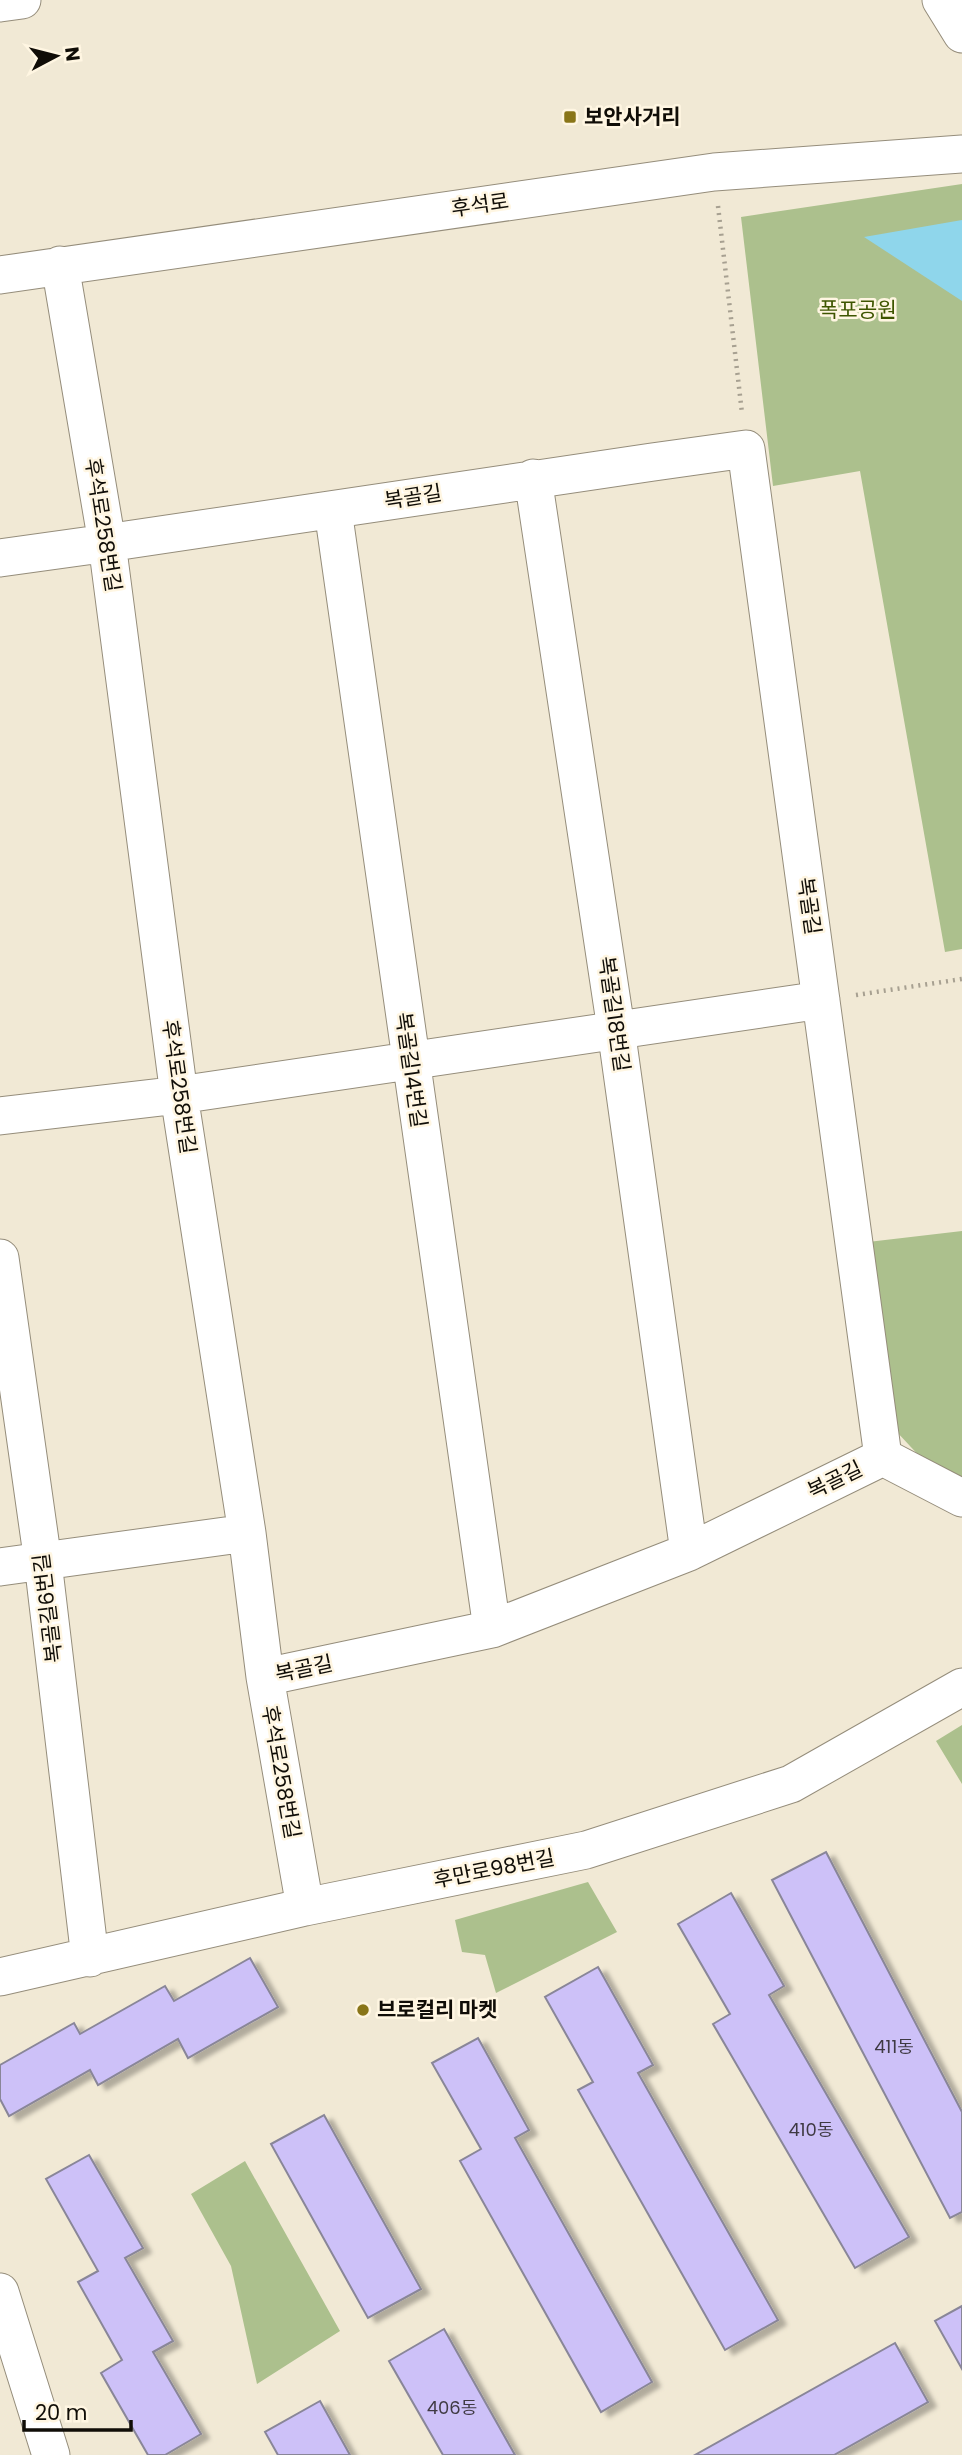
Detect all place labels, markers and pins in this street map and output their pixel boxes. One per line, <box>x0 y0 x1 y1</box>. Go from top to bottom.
place label: 보안사거리 <box>584 102 681 131</box>
marker: 보안사거리 <box>562 109 578 125</box>
place label: 브로컬리 마켓 <box>377 1995 497 2024</box>
marker: 브로컬리 마켓 <box>355 2002 371 2018</box>

